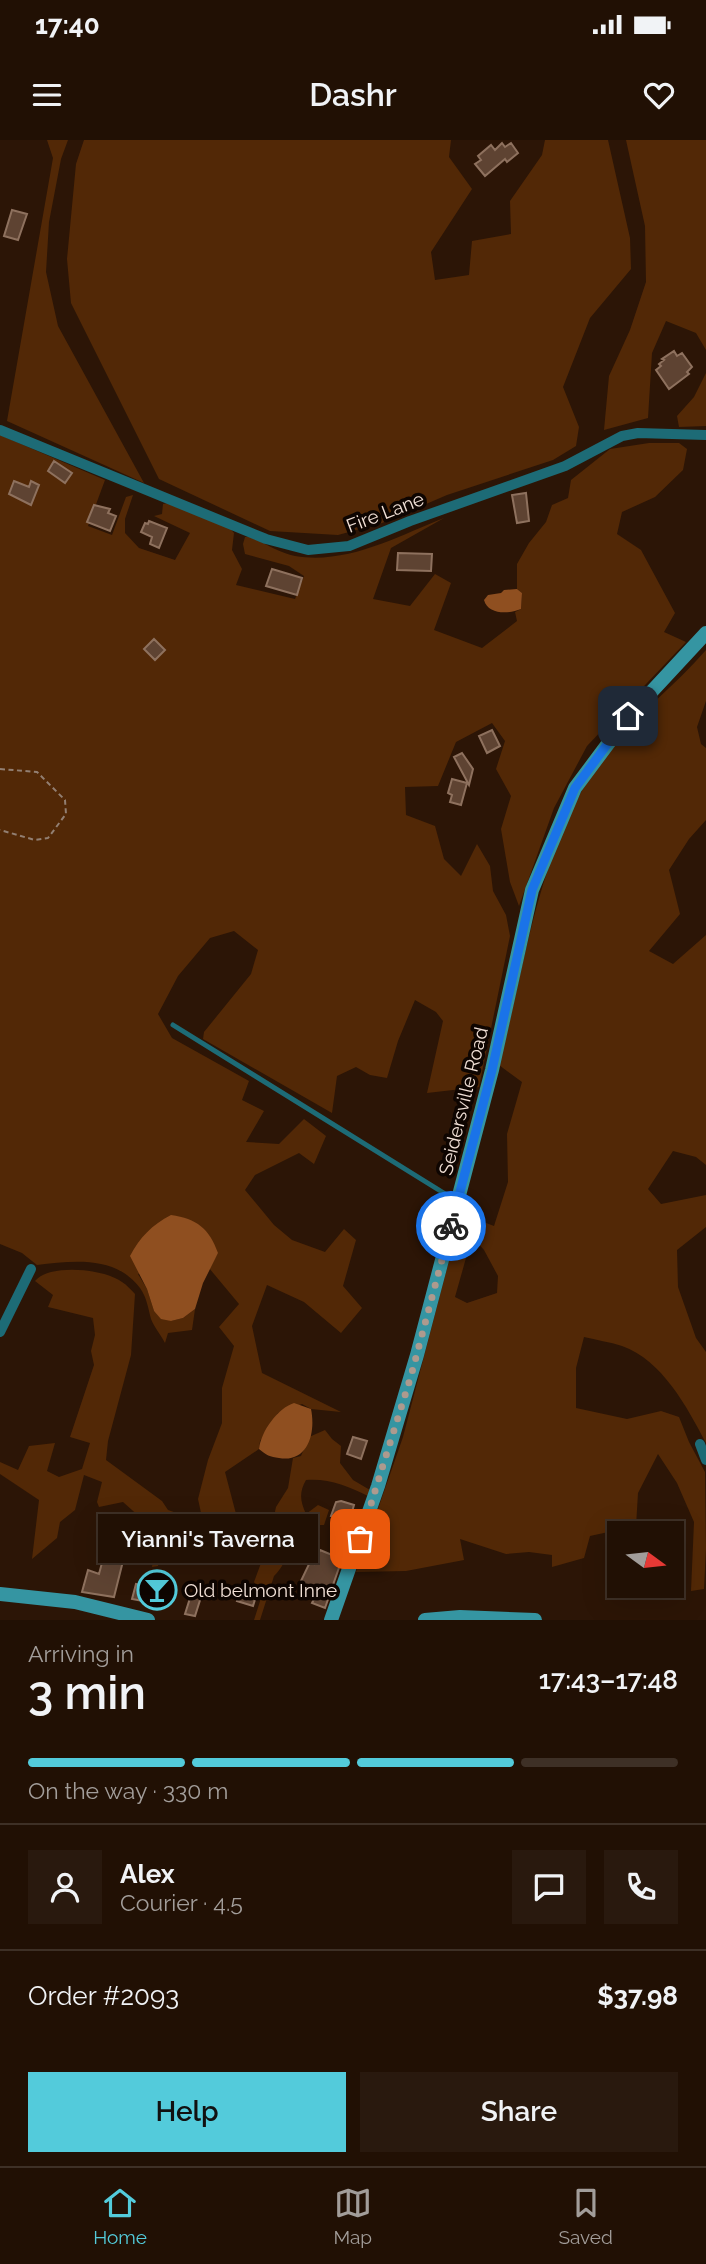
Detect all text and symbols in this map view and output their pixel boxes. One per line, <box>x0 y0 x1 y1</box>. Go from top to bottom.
text: 17:40 <box>35 10 100 40</box>
icon: menu <box>28 76 66 114</box>
text: Dashr <box>309 76 397 113</box>
icon: heart <box>640 76 678 114</box>
street label: Fire Lane <box>343 487 427 537</box>
pin <box>598 686 658 746</box>
icon: home <box>609 697 647 735</box>
street label: Seidersville Road <box>434 1025 492 1177</box>
courier <box>416 1191 486 1261</box>
icon: bike <box>432 1207 470 1245</box>
pin <box>330 1509 390 1569</box>
callout: Yianni's Taverna <box>98 1514 318 1564</box>
icon: bag <box>341 1520 379 1558</box>
north arrow <box>607 1521 684 1598</box>
map controls <box>607 1521 684 1598</box>
text: Yianni's Taverna <box>121 1525 295 1552</box>
bar icon: Old belmont Inne <box>136 1569 178 1611</box>
place label: Old belmont Inne <box>184 1579 337 1601</box>
text: Arriving in <box>28 1640 134 1667</box>
text: 17:43–17:48 <box>539 1665 678 1695</box>
text: 3 min <box>28 1666 146 1720</box>
text: On the way · 330 m <box>28 1777 228 1804</box>
button: person <box>28 1850 102 1924</box>
button: chat <box>512 1850 586 1924</box>
button: phone <box>604 1850 678 1924</box>
text: Alex <box>120 1859 175 1889</box>
text: Courier · 4.5 <box>120 1889 243 1916</box>
text: Order #2093 <box>28 1981 179 2011</box>
text: $37.98 <box>597 1981 678 2011</box>
button: Help <box>28 2072 346 2152</box>
button: Share <box>360 2072 678 2152</box>
tab: Home <box>93 2184 147 2248</box>
tab: Map <box>333 2184 372 2248</box>
tab: Saved <box>558 2184 613 2248</box>

